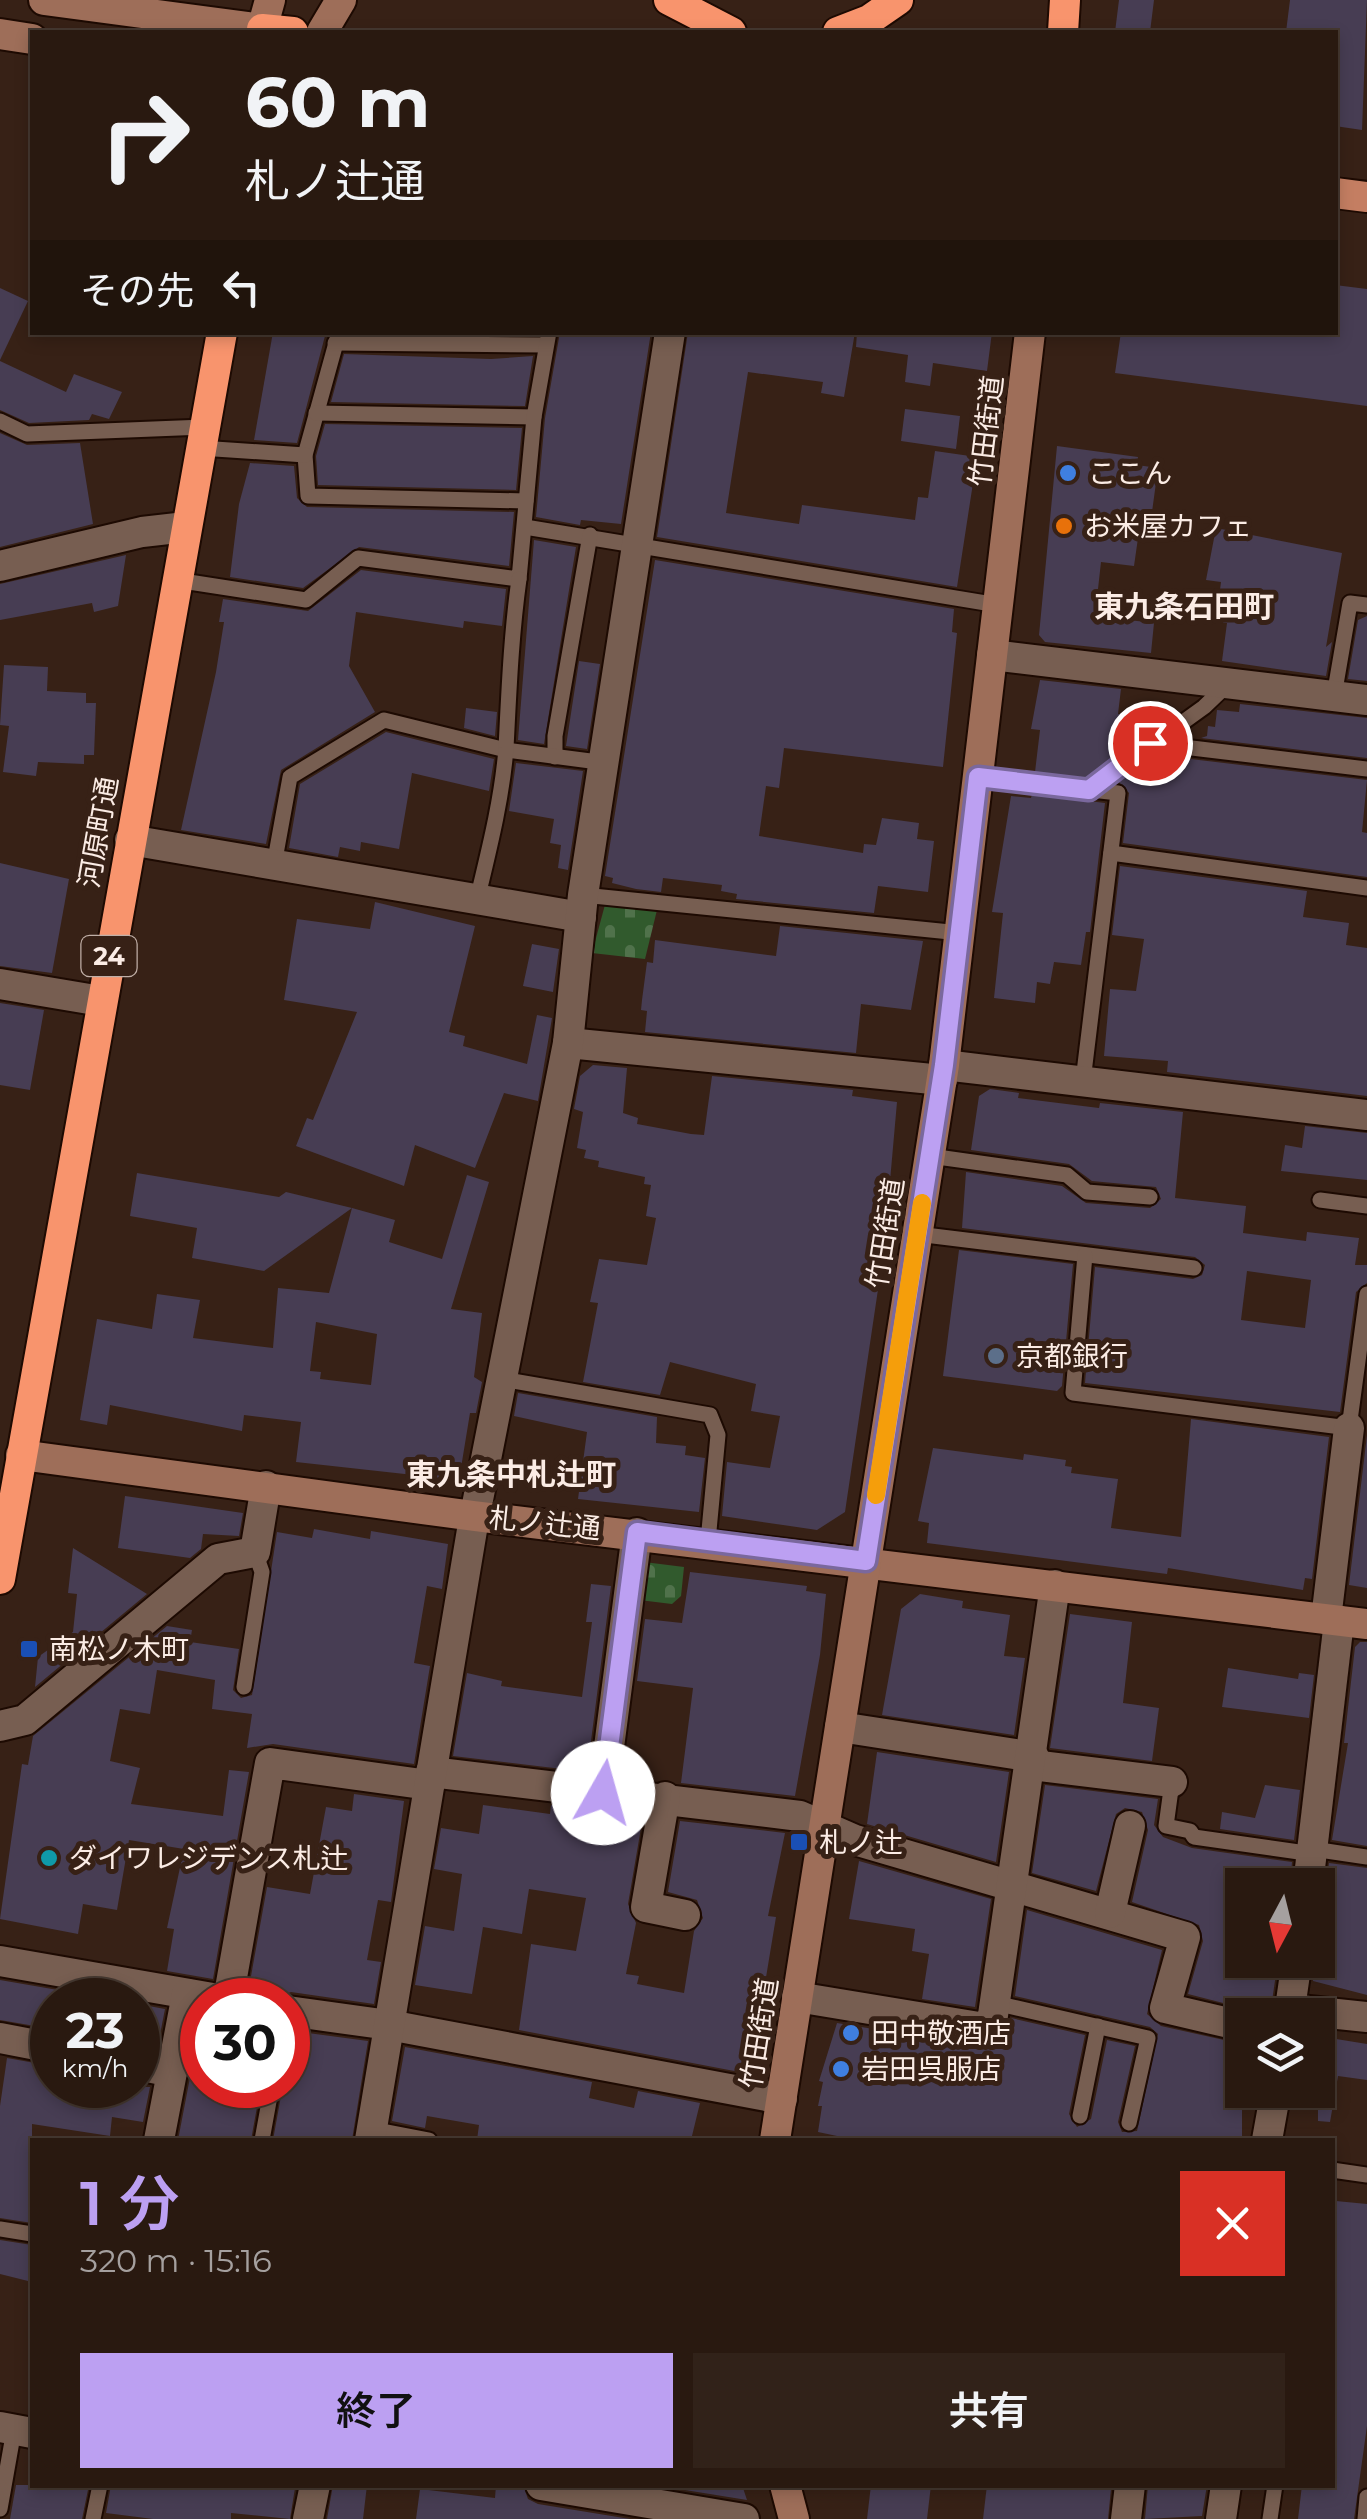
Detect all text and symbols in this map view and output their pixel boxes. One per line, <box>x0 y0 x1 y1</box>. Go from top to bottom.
text: 60 m <box>245 59 430 145</box>
icon: right <box>80 70 210 200</box>
text: 札ノ辻通 <box>245 153 425 208</box>
icon: left <box>214 260 269 315</box>
text: その先 <box>80 267 194 314</box>
street label: 竹田街道 <box>962 373 1010 489</box>
place label: ここん <box>1088 456 1172 490</box>
marker: ここん <box>1057 462 1079 484</box>
place label: お米屋カフェ <box>1084 509 1252 543</box>
marker: お米屋カフェ <box>1053 515 1075 537</box>
district label: 東九条石田町 <box>1094 588 1274 625</box>
pin <box>1108 701 1193 786</box>
icon: arrive <box>1123 716 1178 771</box>
street label: 河原町通 <box>72 774 124 890</box>
road number: 24 <box>82 936 136 976</box>
street label: 竹田街道 <box>859 1175 911 1291</box>
place label: 京都銀行 <box>1016 1339 1128 1373</box>
marker: 京都銀行 <box>985 1345 1007 1367</box>
district label: 東九条中札辻町 <box>406 1456 616 1493</box>
street label: 札ノ辻通 <box>488 1500 602 1546</box>
place label: 南松ノ木町 <box>49 1632 189 1666</box>
marker: 南松ノ木町 <box>18 1638 40 1660</box>
position arrow <box>551 1741 655 1845</box>
place label: 札ノ辻 <box>819 1825 903 1859</box>
marker: 札ノ辻 <box>788 1831 810 1853</box>
place label: ダイワレジデンス札辻 <box>69 1841 348 1875</box>
marker: ダイワレジデンス札辻 <box>38 1847 60 1869</box>
north arrow <box>1225 1868 1335 1978</box>
map controls <box>1225 1868 1335 2108</box>
street label: 竹田街道 <box>733 1975 785 2091</box>
speed limit sign: 30 <box>180 1978 310 2108</box>
button: layers <box>1225 1998 1335 2108</box>
text: 23 <box>65 2000 125 2061</box>
place label: 田中敬酒店 <box>871 2016 1011 2050</box>
marker: 田中敬酒店 <box>840 2022 862 2044</box>
place label: 岩田呉服店 <box>861 2052 1001 2086</box>
text: km/h <box>62 2053 128 2083</box>
marker: 岩田呉服店 <box>830 2058 852 2080</box>
text: 1 分 <box>80 2167 179 2240</box>
button: close <box>1180 2171 1285 2276</box>
text: 320 m · 15:16 <box>80 2241 272 2280</box>
button: 終了 <box>80 2353 673 2468</box>
button: 共有 <box>693 2353 1285 2468</box>

